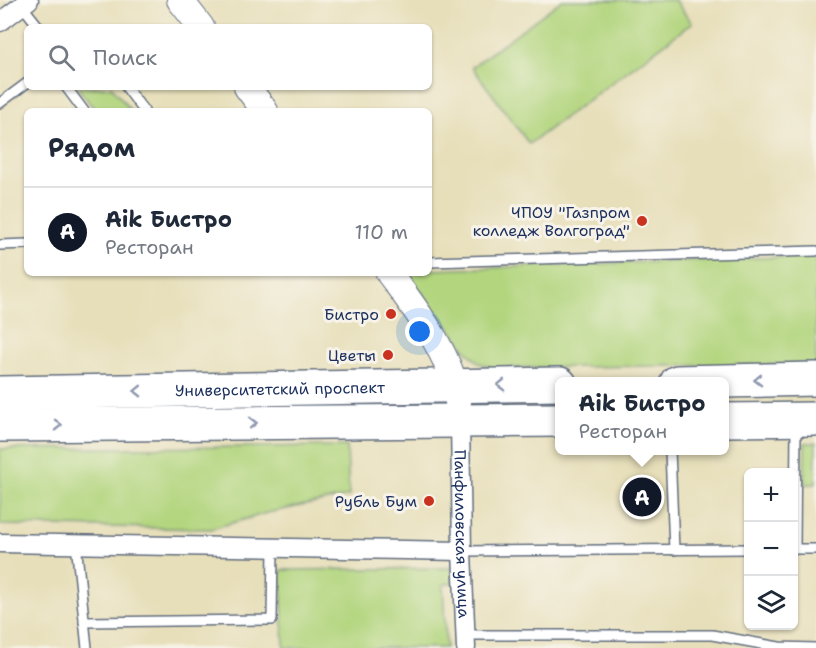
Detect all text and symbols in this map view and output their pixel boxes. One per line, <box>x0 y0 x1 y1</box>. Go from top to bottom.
search box <box>24 24 432 90</box>
icon: search <box>45 41 78 74</box>
text: Поиск <box>93 43 157 72</box>
text: Рядом <box>48 130 135 165</box>
place label: ЧПОУ "Газпром колледж Волгоград" <box>473 202 630 241</box>
text: Aik Бистро <box>105 205 232 234</box>
marker: ЧПОУ "Газпром колледж Волгоград" <box>635 214 649 228</box>
text: A <box>60 219 75 245</box>
text: 110 m <box>354 219 408 245</box>
text: Ресторан <box>105 234 194 260</box>
place label: Бистро <box>324 304 379 325</box>
marker: Бистро <box>384 307 398 321</box>
your location <box>405 317 434 346</box>
place label: Цветы <box>328 345 376 366</box>
marker: Цветы <box>381 348 395 362</box>
one-way arrow <box>753 374 762 386</box>
street label: Университетский проспект <box>175 376 386 401</box>
popup <box>555 377 729 455</box>
one-way arrow <box>497 379 506 391</box>
one-way arrow <box>134 385 143 397</box>
text: Aik Бистро <box>579 389 705 418</box>
one-way arrow <box>249 416 258 429</box>
text: Ресторан <box>579 418 667 444</box>
one-way arrow <box>54 419 63 431</box>
street label: Панфиловская улица <box>450 450 475 619</box>
map controls <box>744 468 798 630</box>
button: + <box>744 468 798 522</box>
pin: A <box>622 474 662 520</box>
place label: Рубль Бум <box>335 491 417 512</box>
marker: Рубль Бум <box>422 494 436 508</box>
button: − <box>744 522 798 576</box>
button: layers <box>744 576 798 630</box>

